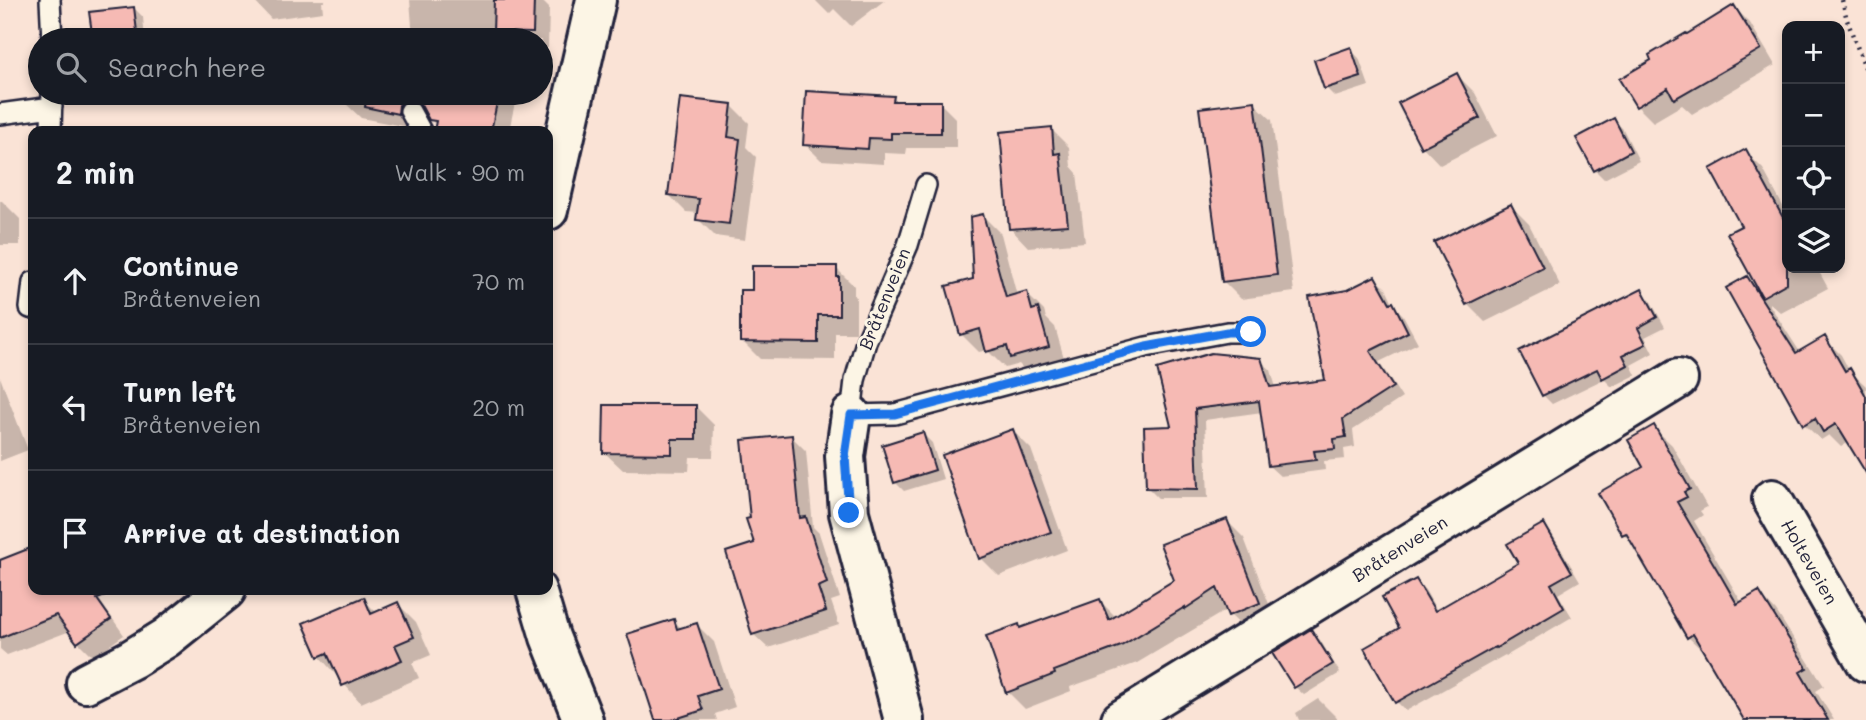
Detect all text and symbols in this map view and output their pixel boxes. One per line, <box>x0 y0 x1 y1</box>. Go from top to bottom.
map controls <box>1782 21 1845 273</box>
button: + <box>1782 21 1845 84</box>
search box <box>28 28 553 105</box>
icon: search <box>52 48 90 86</box>
text: Search here <box>108 50 266 84</box>
button: − <box>1782 84 1845 147</box>
button: locate <box>1782 147 1845 210</box>
text: 2 min <box>56 152 135 192</box>
text: Walk · 90 m <box>394 157 525 187</box>
button: layers <box>1782 210 1845 273</box>
street label: Bråtenveien <box>853 244 915 353</box>
text: Continue <box>123 249 239 283</box>
icon: ahead <box>56 262 94 300</box>
text: 70 m <box>472 266 525 296</box>
text: Bråtenveien <box>123 283 261 313</box>
route start <box>1235 316 1266 347</box>
text: Turn left <box>123 375 236 409</box>
icon: left <box>56 388 94 426</box>
text: 20 m <box>472 392 525 422</box>
text: Bråtenveien <box>123 409 261 439</box>
route end <box>833 497 864 528</box>
street label: Bråtenveien <box>1347 509 1452 587</box>
icon: arrive <box>56 514 94 552</box>
street label: Holteveien <box>1776 515 1844 608</box>
text: Arrive at destination <box>123 516 400 550</box>

